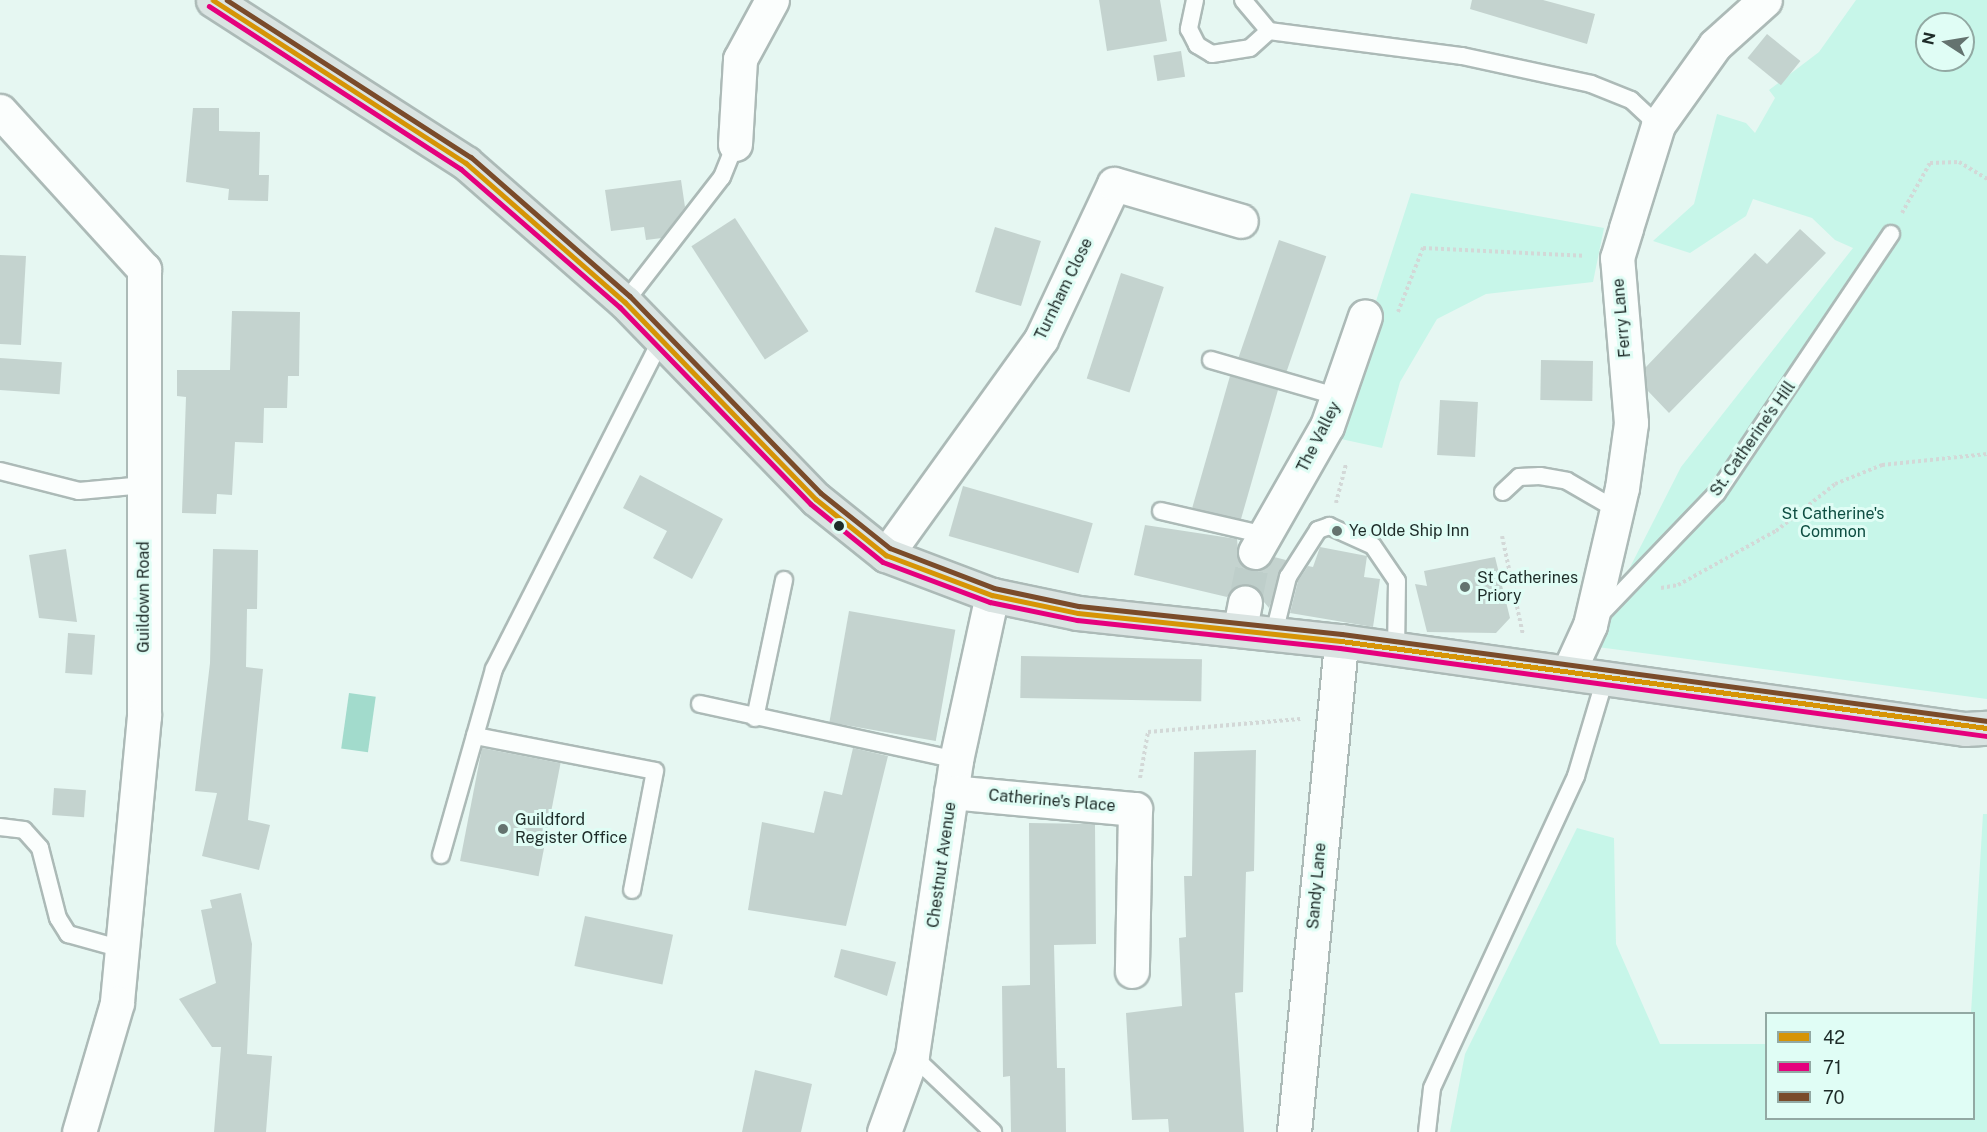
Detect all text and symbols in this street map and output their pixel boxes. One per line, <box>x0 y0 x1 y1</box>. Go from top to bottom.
north arrow <box>1915 12 1975 72</box>
text: N <box>1918 30 1939 47</box>
street label: Turnham Close <box>1031 235 1097 343</box>
street label: Ferry Lane <box>1609 278 1635 358</box>
street label: St. Catherine's Hill <box>1706 378 1800 500</box>
street label: The Valley <box>1293 398 1345 476</box>
park label: St Catherine's Common <box>1782 504 1884 542</box>
unlabelled marker <box>833 520 845 532</box>
place label: Ye Olde Ship Inn <box>1349 521 1470 541</box>
marker: Ye Olde Ship Inn <box>1330 524 1344 538</box>
street label: Guildown Road <box>134 541 154 653</box>
place label: St Catherines Priory <box>1477 568 1578 606</box>
marker: St Catherines Priory <box>1458 580 1472 594</box>
street label: Catherine's Place <box>988 786 1116 816</box>
street label: Chestnut Avenue <box>924 801 960 929</box>
place label: Guildford Register Office <box>515 810 627 848</box>
marker: Guildford Register Office <box>496 822 510 836</box>
street label: Sandy Lane <box>1304 842 1330 930</box>
legend <box>1765 1012 1975 1120</box>
text: 42 <box>1823 1027 1845 1048</box>
text: 71 <box>1823 1057 1842 1078</box>
text: 70 <box>1823 1087 1844 1108</box>

